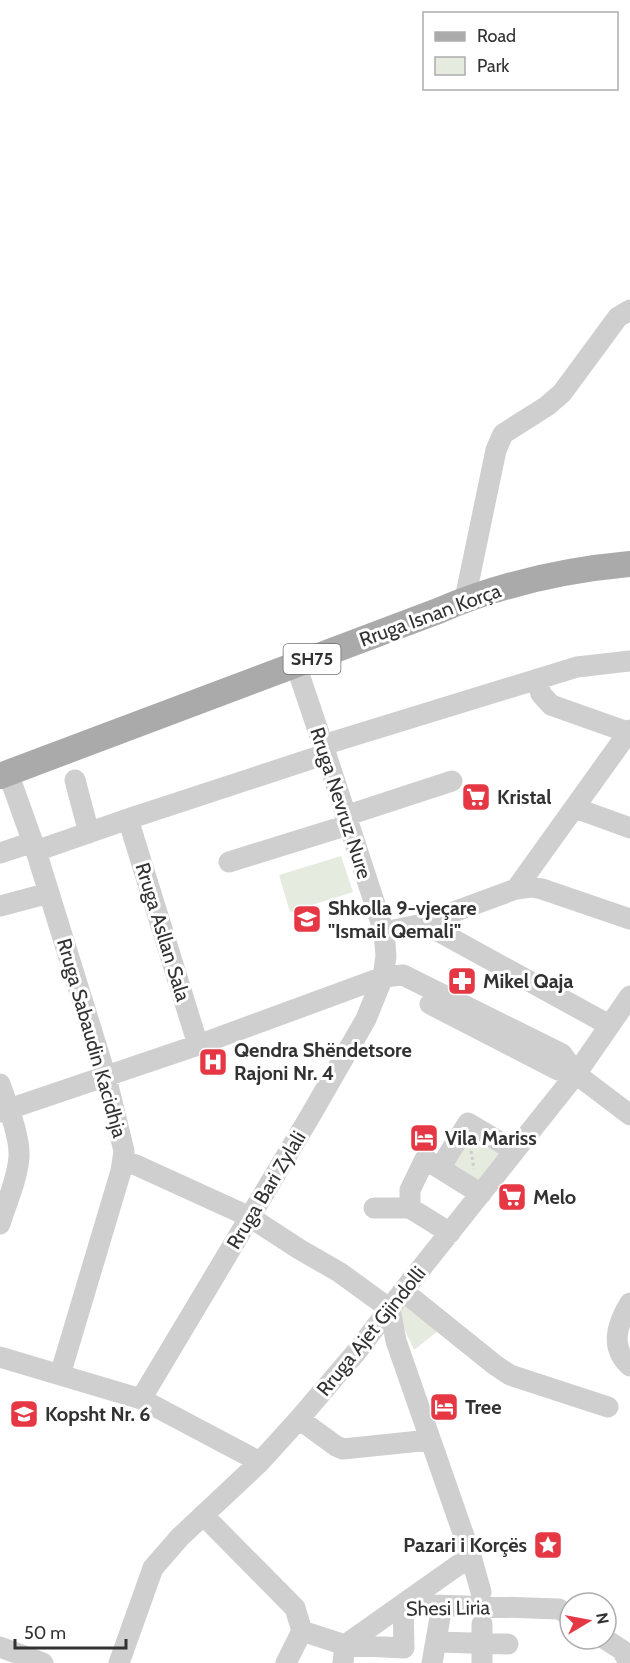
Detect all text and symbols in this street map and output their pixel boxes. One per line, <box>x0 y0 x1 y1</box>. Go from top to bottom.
legend <box>423 12 618 90</box>
text: Road <box>477 25 516 47</box>
text: Park <box>477 55 510 77</box>
street label: Rruga Isnan Korça <box>356 578 504 652</box>
road number: SH75 <box>284 644 340 674</box>
street label: Rruga Nevruz Nure <box>305 724 377 882</box>
supermarket icon: Kristal <box>460 781 492 813</box>
place label: Kristal <box>497 785 552 809</box>
street label: Rruga Asllan Sala <box>131 860 196 1005</box>
place label: Shkolla 9-vjeçare "Ismail Qemali" <box>328 896 477 943</box>
school or university icon: Shkolla 9-vjeçare "Ismail Qemali" <box>291 903 323 935</box>
street label: Rruga Sabaudin Kacidhja <box>52 936 132 1141</box>
pharmacy icon: Mikel Qaja <box>446 965 478 997</box>
place label: Mikel Qaja <box>483 969 573 993</box>
place label: Qendra Shëndetsore Rajoni Nr. 4 <box>234 1038 412 1085</box>
hospital icon: Qendra Shëndetsore Rajoni Nr. 4 <box>197 1046 229 1078</box>
hotel icon: Vila Mariss <box>408 1122 440 1154</box>
place label: Vila Mariss <box>445 1126 537 1150</box>
street label: Rruga Bari Zylali <box>221 1127 311 1253</box>
supermarket icon: Melo <box>496 1181 528 1213</box>
place label: Melo <box>533 1185 576 1209</box>
street label: Rruga Ajet Gjindolli <box>311 1261 431 1401</box>
hotel icon: Tree <box>428 1391 460 1423</box>
place label: Tree <box>465 1395 501 1419</box>
school or university icon: Kopsht Nr. 6 <box>8 1398 40 1430</box>
place label: Kopsht Nr. 6 <box>45 1402 151 1426</box>
place icon: Pazari i Korçës <box>532 1529 564 1561</box>
place label: Pazari i Korçës <box>403 1533 527 1557</box>
north arrow <box>558 1591 618 1651</box>
street label: Shesi Liria <box>406 1595 491 1621</box>
text: N <box>592 1611 613 1626</box>
scale bar <box>15 1612 126 1650</box>
text: 50 m <box>24 1622 66 1644</box>

